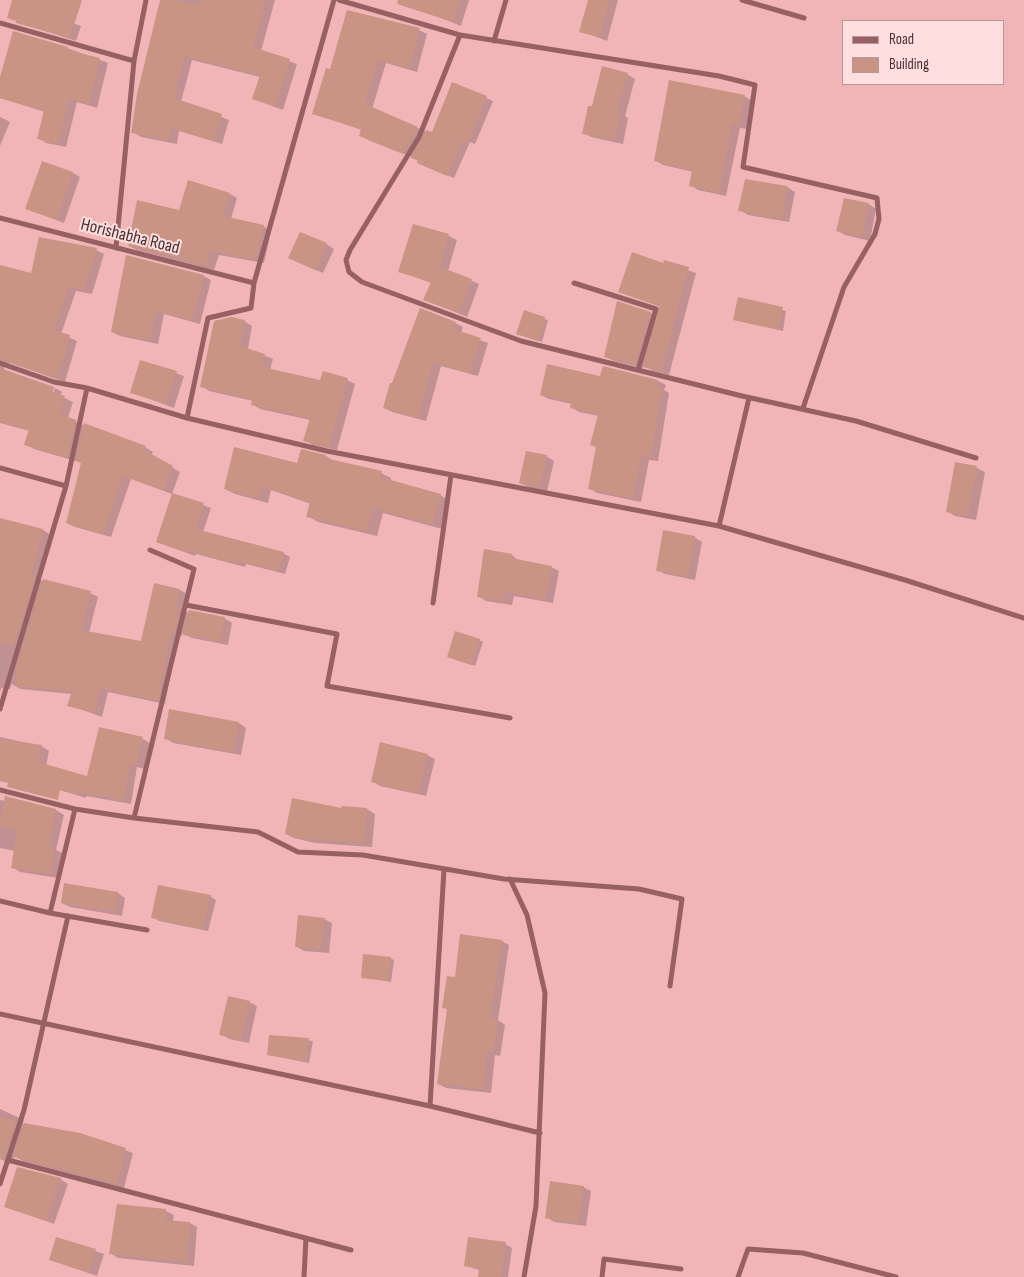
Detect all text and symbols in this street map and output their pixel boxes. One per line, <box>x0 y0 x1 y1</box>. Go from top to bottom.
legend <box>842 20 1004 85</box>
text: Road <box>889 30 914 49</box>
text: Building <box>889 55 929 74</box>
street label: Horishabha Road <box>78 214 182 260</box>

